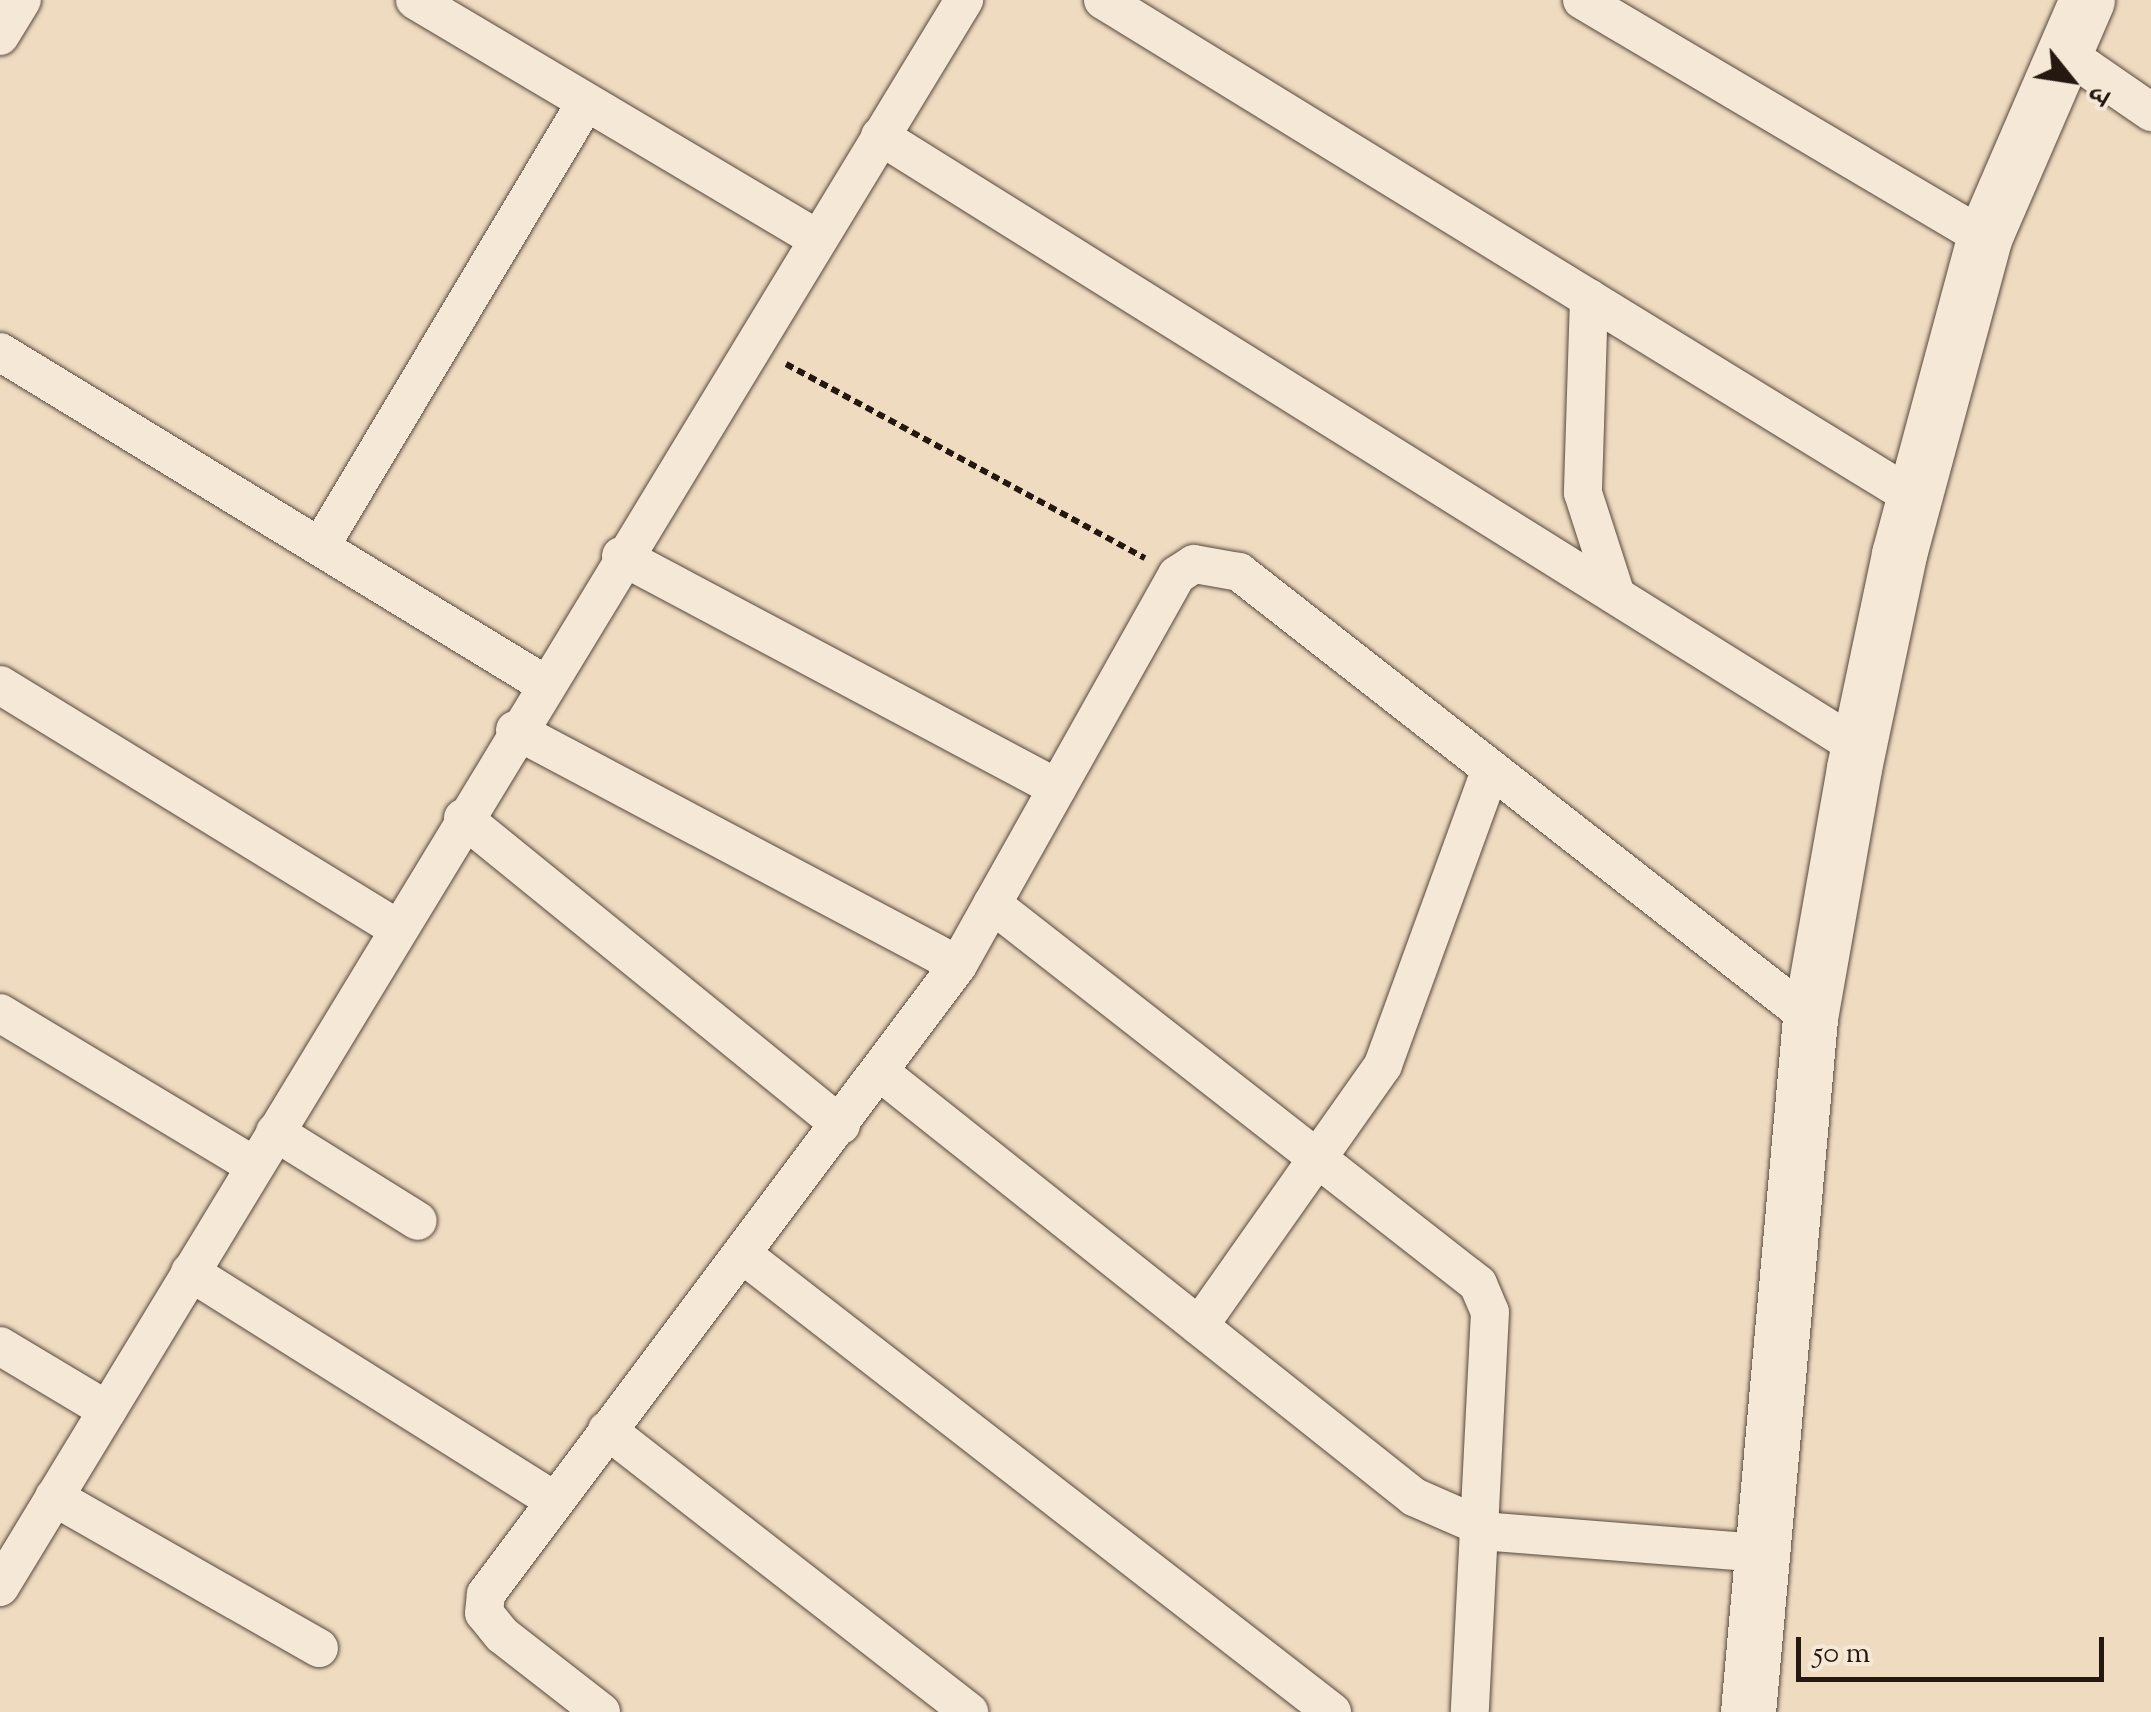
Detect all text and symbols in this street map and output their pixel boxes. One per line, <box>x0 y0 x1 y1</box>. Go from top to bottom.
north arrow <box>2021 30 2121 130</box>
text: उ <box>2076 79 2118 111</box>
scale bar <box>1801 1617 2108 1679</box>
text: 50 m <box>1813 1633 1870 1676</box>

